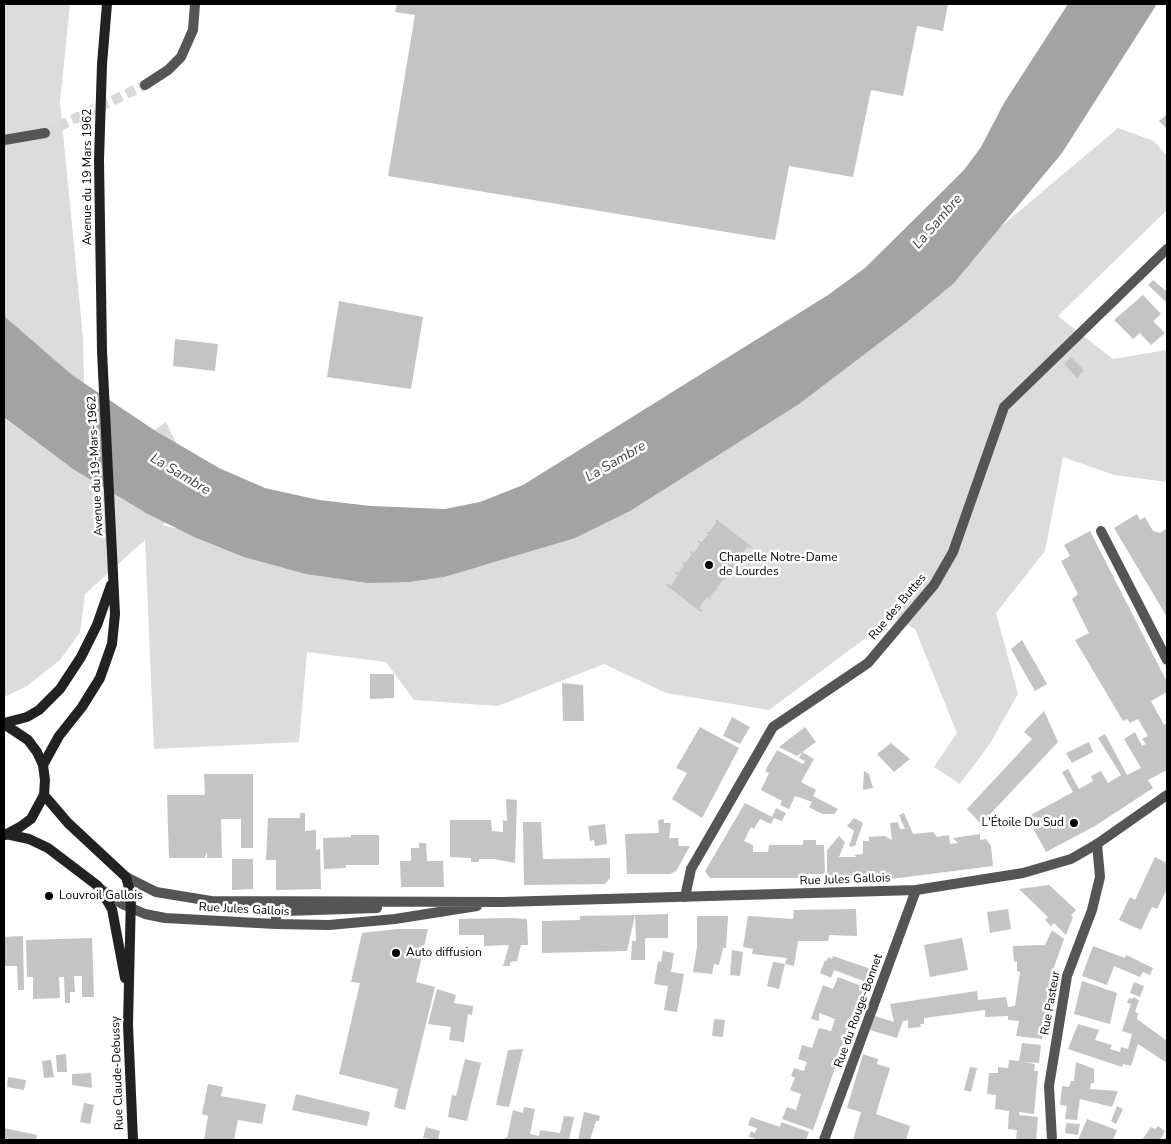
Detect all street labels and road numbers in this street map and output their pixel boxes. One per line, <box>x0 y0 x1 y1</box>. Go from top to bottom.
street label: Avenue du 19 Mars 1962 <box>81 109 95 245</box>
street label: Avenue du 19-Mars-1962 <box>85 395 107 537</box>
street label: Rue des Buttes <box>866 571 930 643</box>
street label: Rue Jules Gallois <box>799 871 891 889</box>
street label: Rue Jules Gallois <box>198 900 290 920</box>
street label: Rue du Rouge-Bonnet <box>832 952 886 1070</box>
street label: Rue Pasteur <box>1038 970 1064 1036</box>
street label: Rue Claude-Debussy <box>109 1016 127 1130</box>

